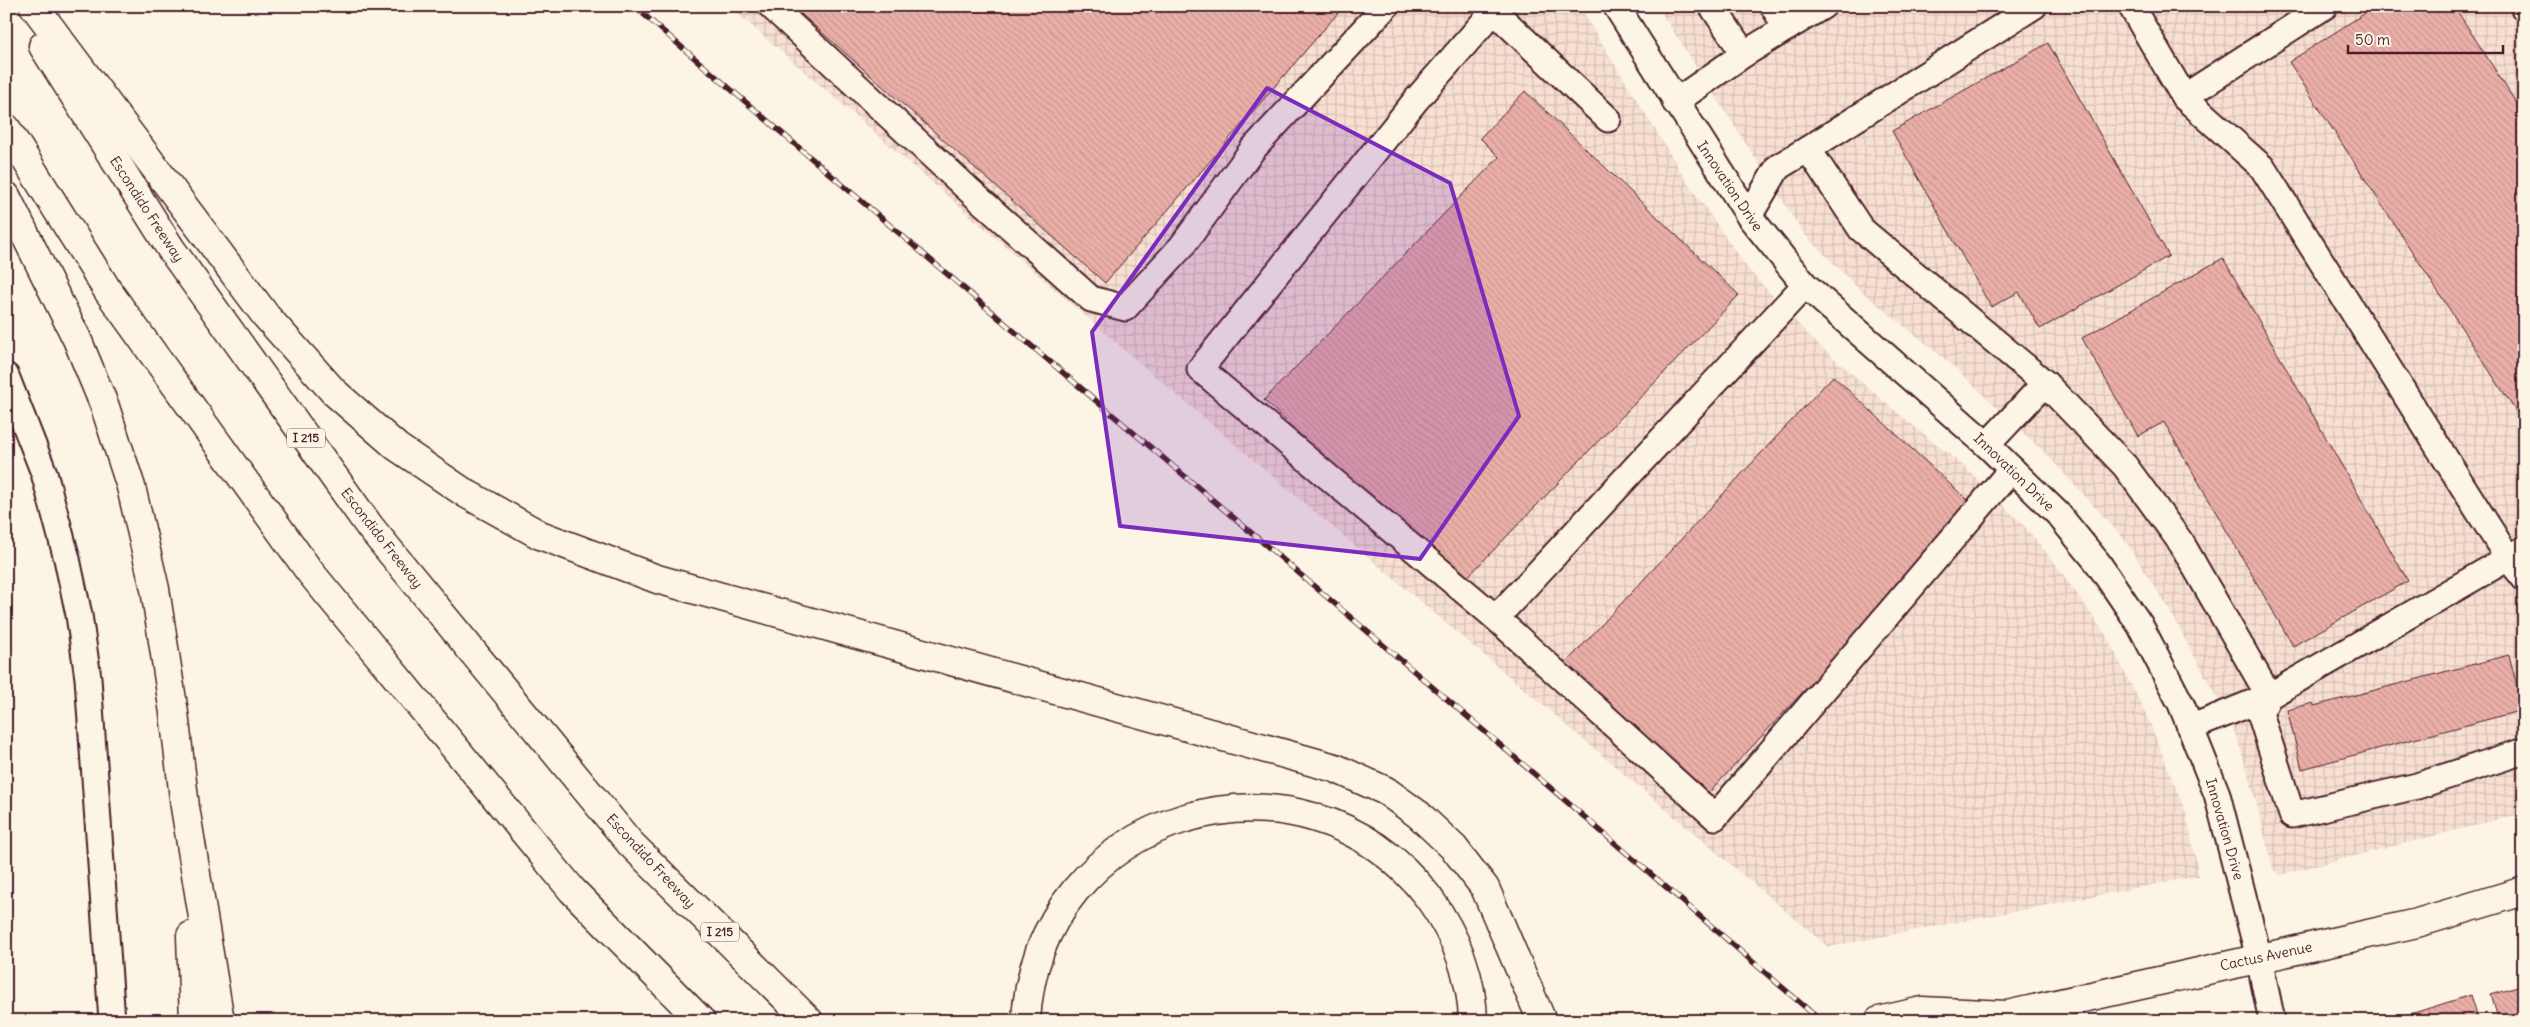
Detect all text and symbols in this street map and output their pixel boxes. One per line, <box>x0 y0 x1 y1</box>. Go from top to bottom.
scale bar <box>2348 22 2502 54</box>
text: 50 m <box>2355 30 2390 49</box>
street label: Innovation Drive <box>1693 137 1767 235</box>
street label: Escondido Freeway <box>106 153 188 265</box>
road number: I 215 <box>287 428 325 448</box>
street label: Innovation Drive <box>1970 429 2058 515</box>
street label: Escondido Freeway <box>337 484 427 592</box>
street label: Innovation Drive <box>2202 776 2248 882</box>
street label: Escondido Freeway <box>602 810 700 912</box>
road number: I 215 <box>701 922 739 942</box>
street label: Cactus Avenue <box>2218 937 2314 975</box>

